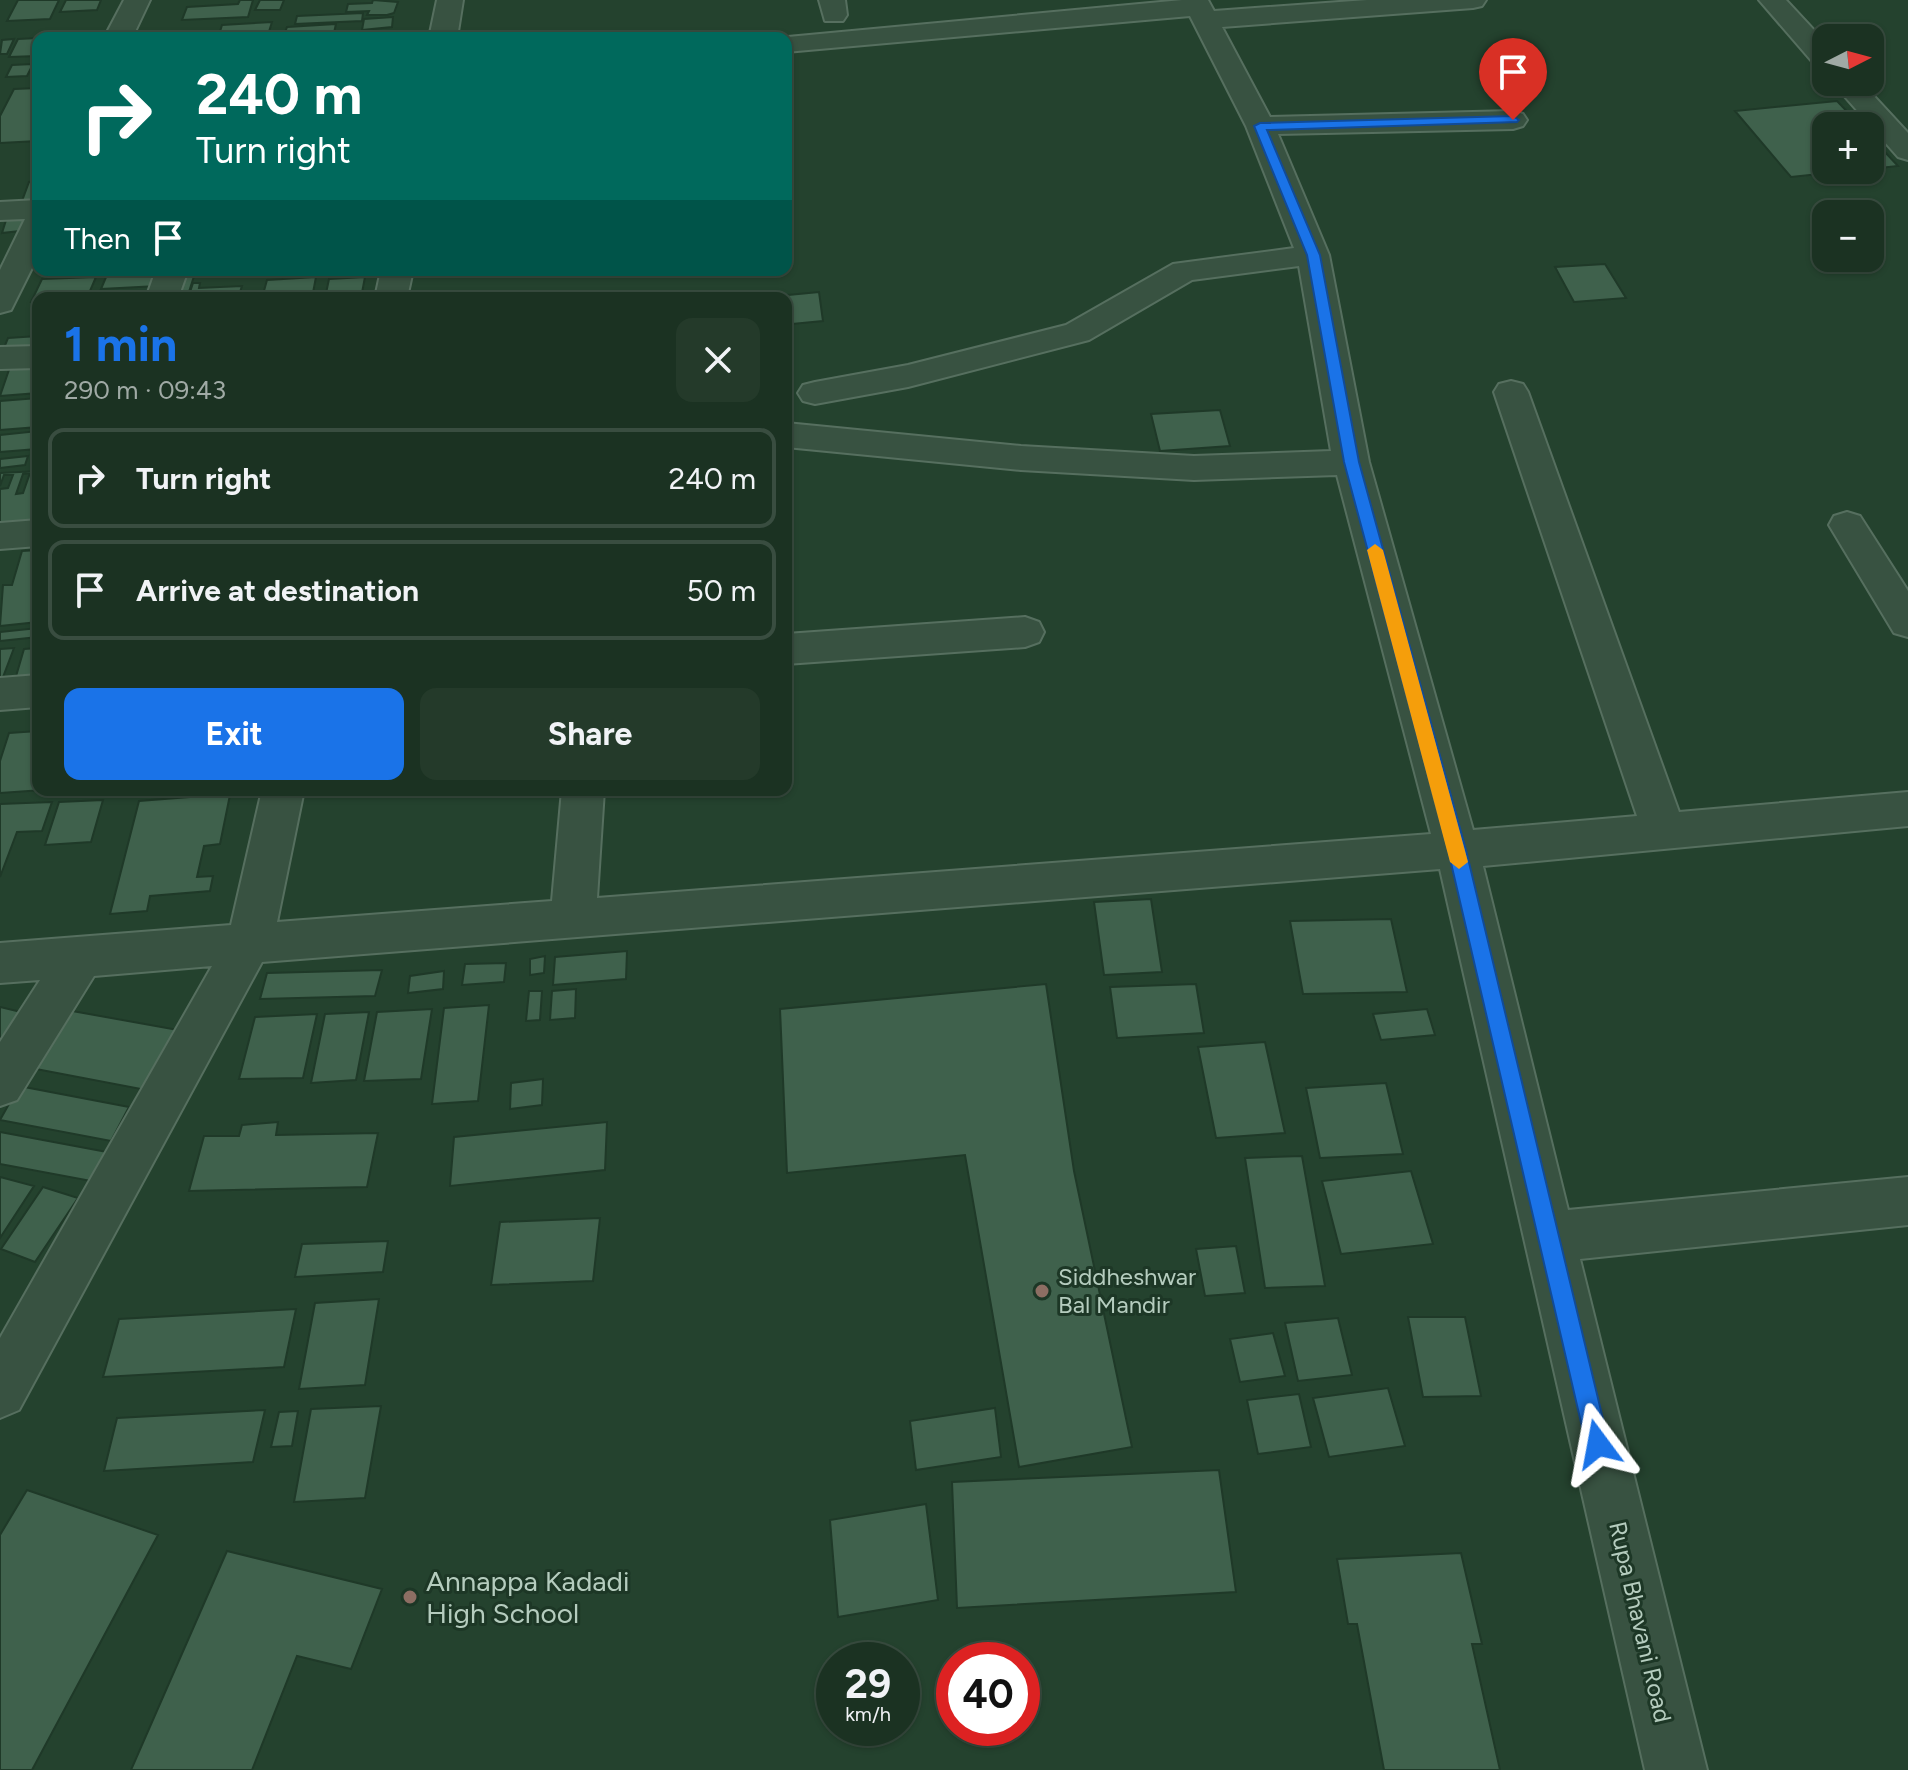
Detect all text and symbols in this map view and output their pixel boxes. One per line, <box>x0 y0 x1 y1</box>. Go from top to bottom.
north arrow <box>1812 24 1884 96</box>
map controls <box>1812 24 1884 272</box>
pin <box>1479 38 1547 120</box>
icon: arrive <box>1491 50 1535 94</box>
text: 240 m <box>196 61 362 128</box>
icon: right <box>64 64 168 168</box>
button: + <box>1812 112 1884 184</box>
text: Turn right <box>196 129 351 172</box>
button: − <box>1812 200 1884 272</box>
icon: arrive <box>146 216 190 260</box>
text: Then <box>64 220 130 257</box>
text: 1 min <box>64 315 177 373</box>
button: close <box>676 318 760 402</box>
text: 290 m · 09:43 <box>64 374 226 406</box>
icon: right <box>68 456 112 500</box>
text: Turn right <box>136 460 271 497</box>
text: 240 m <box>668 460 756 497</box>
icon: arrive <box>68 568 112 612</box>
text: Arrive at destination <box>136 572 419 609</box>
text: 50 m <box>687 572 756 609</box>
button: Exit <box>64 688 404 780</box>
button: Share <box>420 688 760 780</box>
place label: Siddheshwar Bal Mandir <box>1058 1262 1196 1319</box>
marker: Siddheshwar Bal Mandir <box>1033 1282 1051 1300</box>
position arrow <box>1556 1402 1640 1486</box>
street label: Rupa Bhavani Road <box>1603 1519 1678 1725</box>
place label: Annappa Kadadi High School <box>426 1564 630 1630</box>
marker: Annappa Kadadi High School <box>401 1588 419 1606</box>
speed limit sign: 40 <box>936 1642 1040 1746</box>
text: 29 <box>845 1660 891 1708</box>
text: km/h <box>845 1702 891 1726</box>

